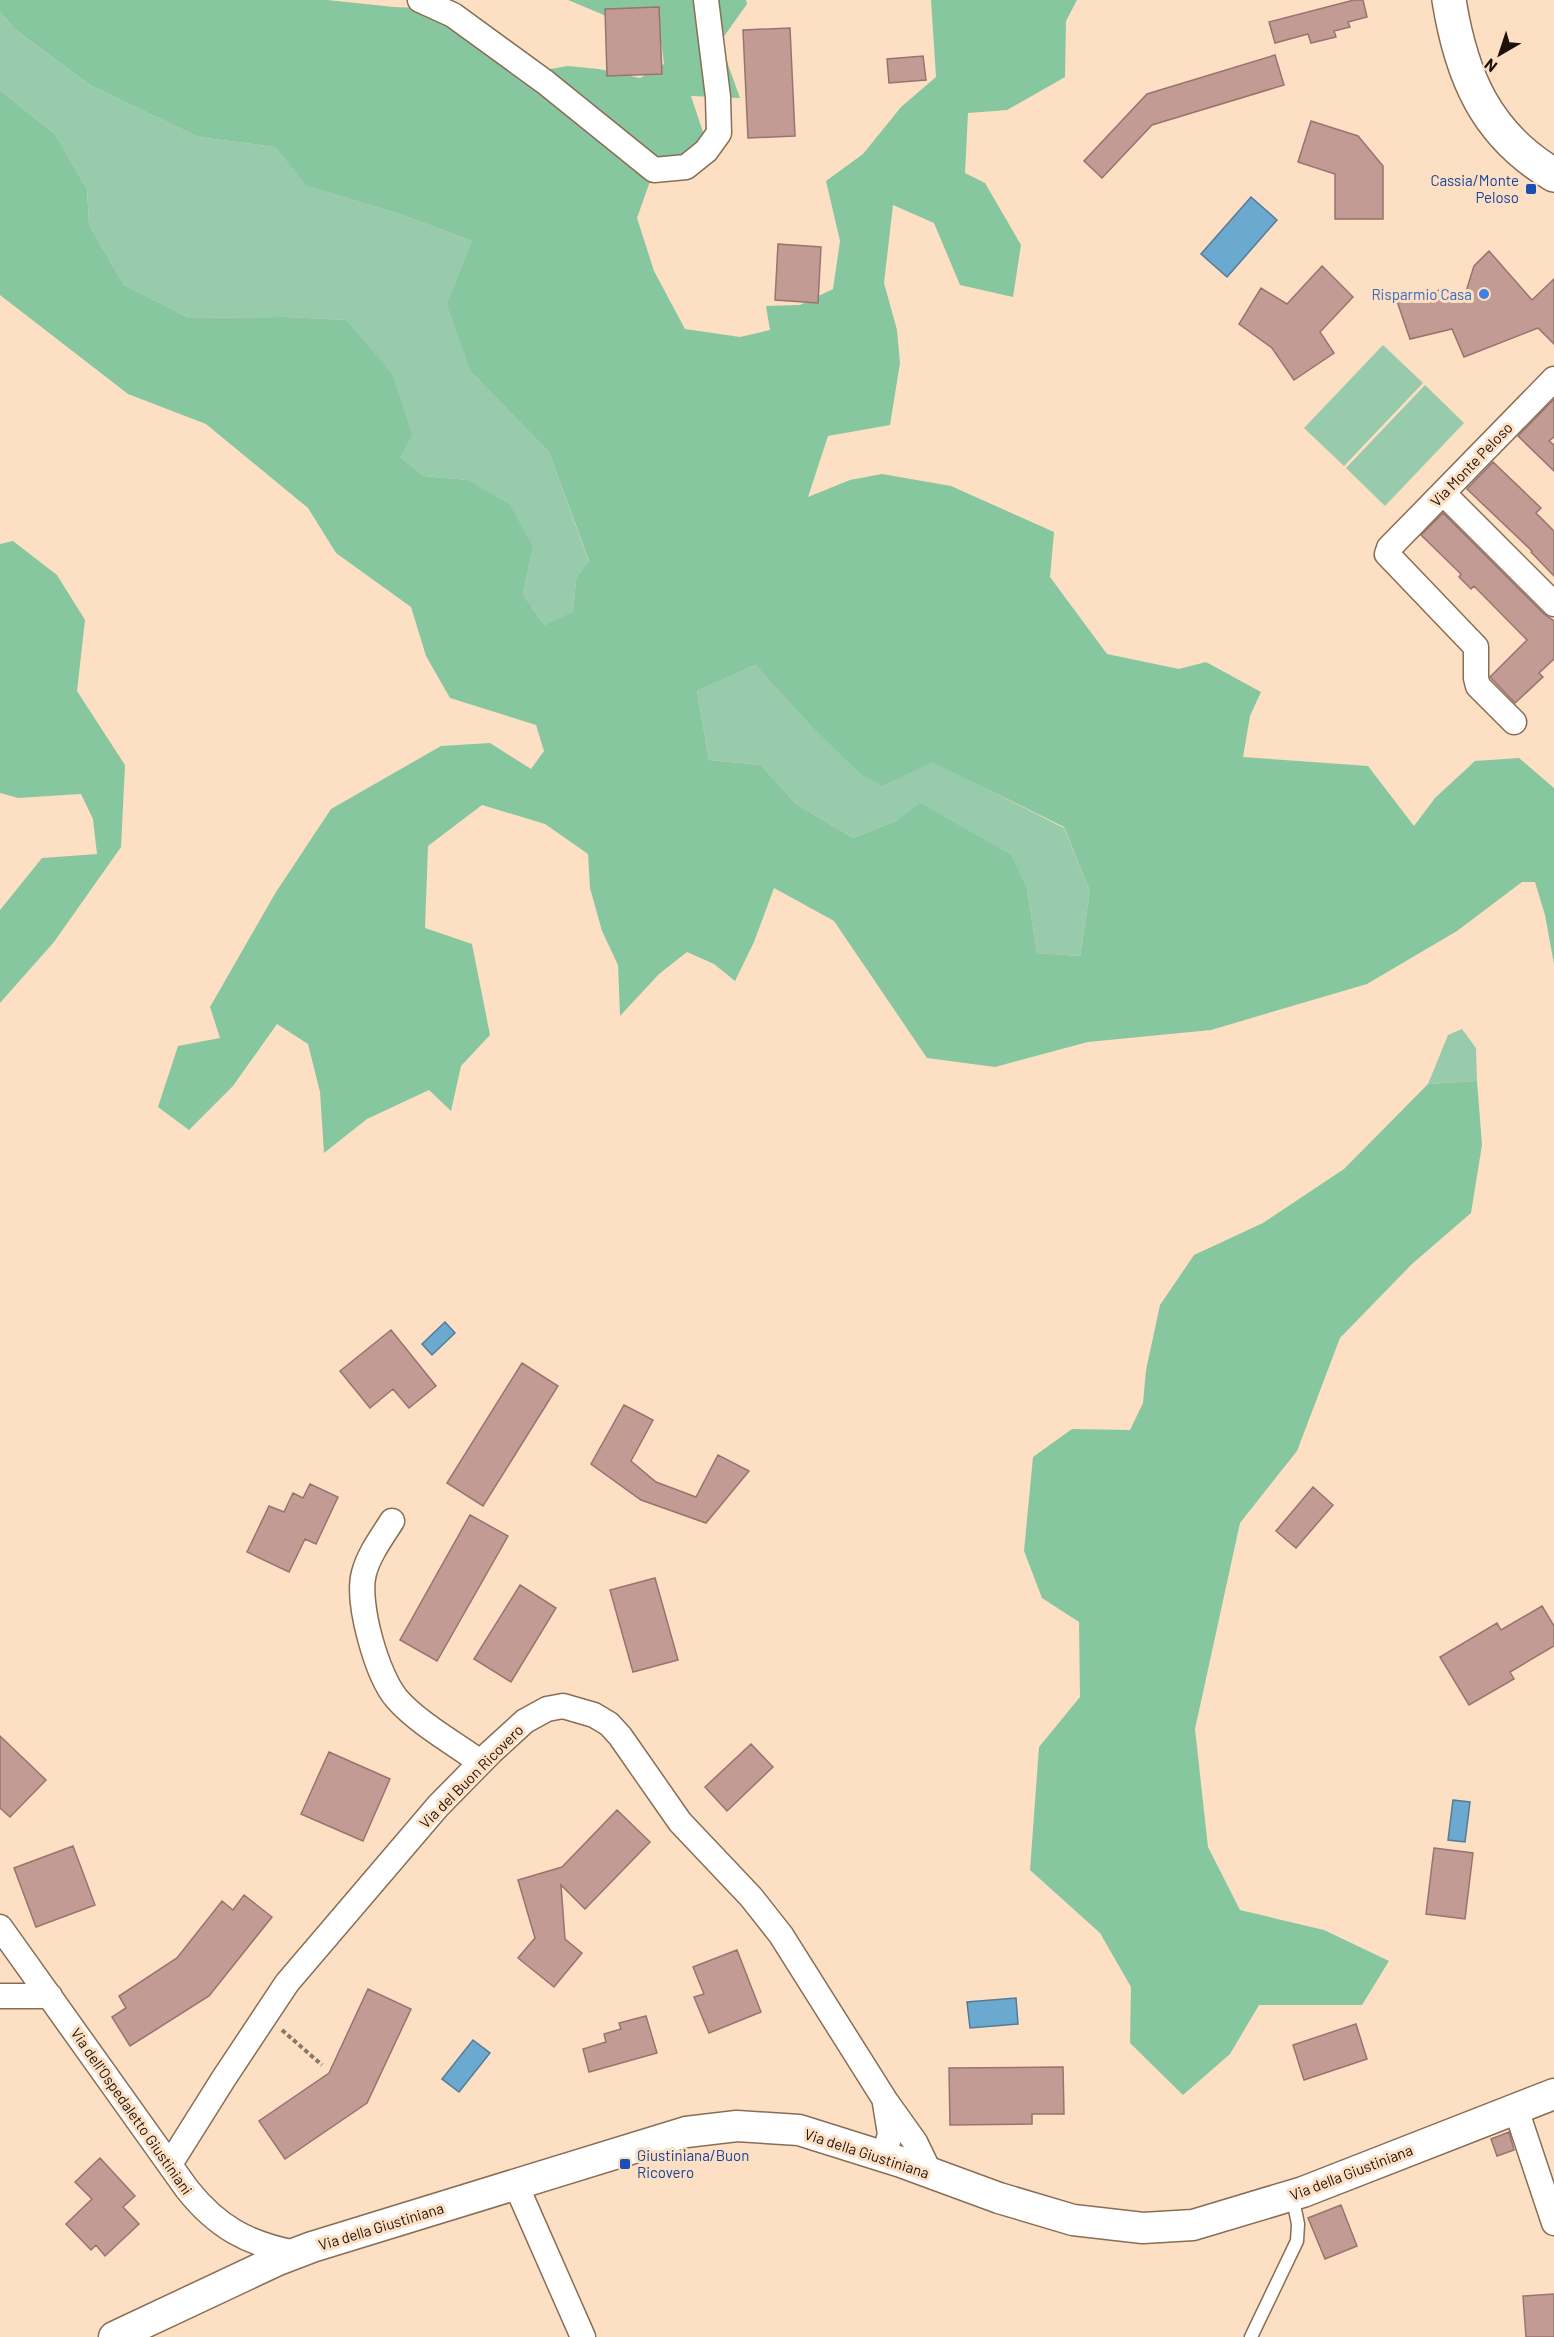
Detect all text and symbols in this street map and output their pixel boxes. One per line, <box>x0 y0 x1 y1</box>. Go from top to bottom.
north arrow <box>1470 24 1530 84</box>
text: N <box>1480 55 1500 77</box>
place label: Cassia/Monte Peloso <box>1430 171 1519 206</box>
marker: Cassia/Monte Peloso <box>1524 182 1538 196</box>
place label: Risparmio Casa <box>1371 285 1472 303</box>
marker: Risparmio Casa <box>1477 287 1491 301</box>
street label: Via Monte Peloso <box>1426 418 1516 510</box>
street label: Via del Buon Ricovero <box>415 1720 527 1832</box>
street label: Via dell'Ospedaletto Giustiniani <box>67 2024 197 2198</box>
street label: Via della Giustiniana <box>802 2124 932 2182</box>
street label: Via della Giustiniana <box>1287 2140 1415 2204</box>
place label: Giustiniana/Buon Ricovero <box>637 2146 749 2181</box>
marker: Giustiniana/Buon Ricovero <box>618 2157 632 2171</box>
street label: Via della Giustiniana <box>316 2198 446 2254</box>

